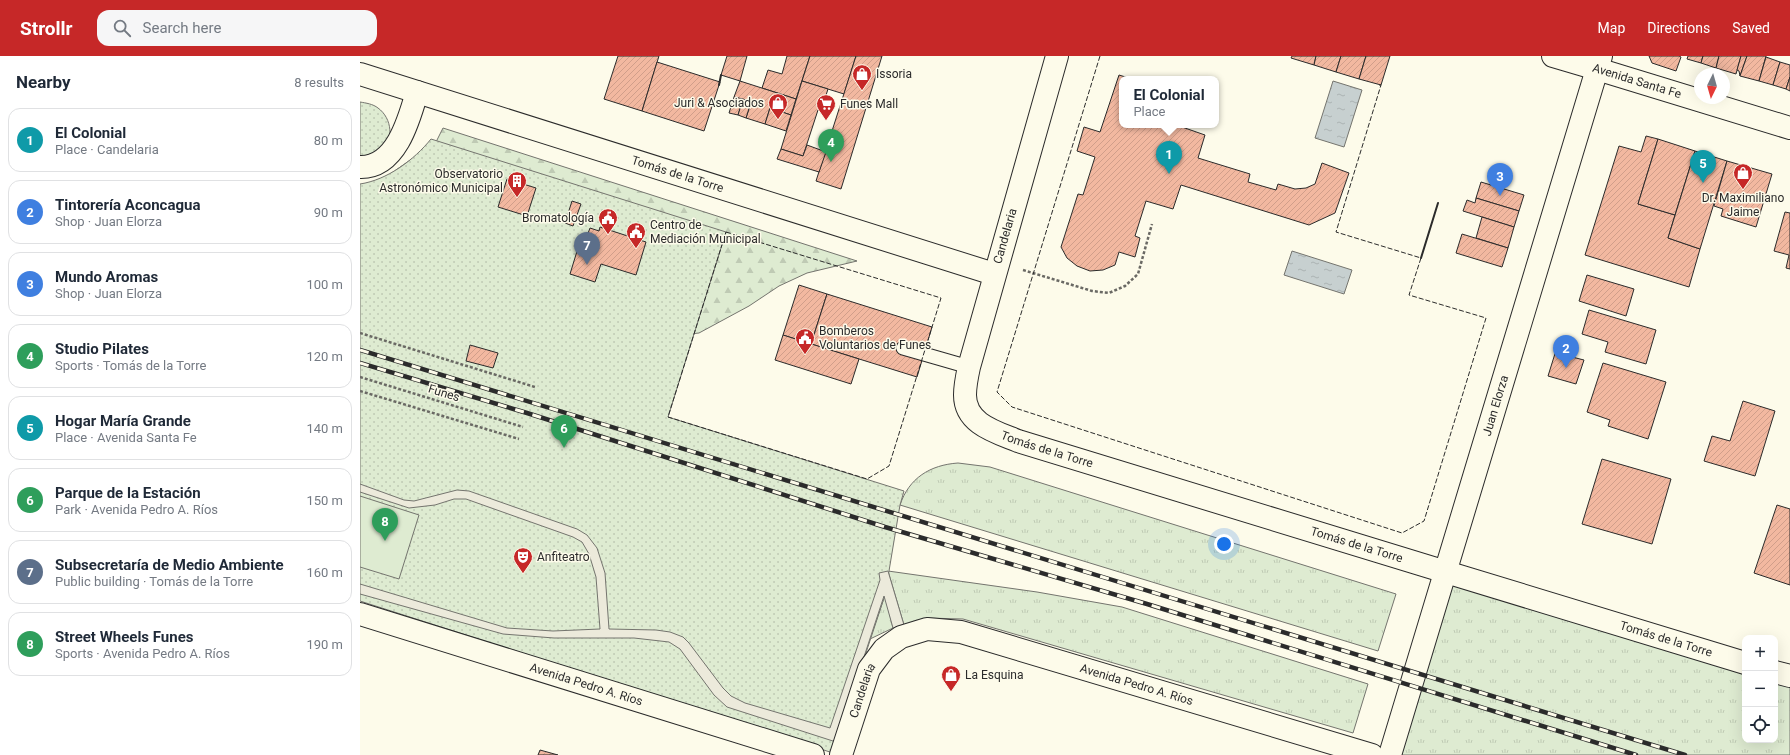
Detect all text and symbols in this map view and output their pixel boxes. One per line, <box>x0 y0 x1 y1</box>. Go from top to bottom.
search box <box>97 10 377 46</box>
text: Strollr <box>20 17 73 40</box>
icon: search <box>111 17 133 39</box>
text: Search here <box>143 19 221 37</box>
text: Map <box>1598 20 1625 36</box>
text: Directions <box>1647 20 1710 36</box>
text: Saved <box>1732 20 1770 36</box>
street label: Avenida Santa Fe <box>1591 61 1683 101</box>
shop icon: Issoria <box>851 63 873 91</box>
place label: Issoria <box>876 67 912 81</box>
north arrow <box>1694 68 1730 104</box>
text: Nearby <box>16 72 71 92</box>
text: 8 results <box>294 75 344 90</box>
popup <box>1119 76 1219 128</box>
text: El Colonial <box>1133 86 1205 104</box>
shop icon: Juri & Asociados <box>767 92 789 120</box>
supermarket icon: Funes Mall <box>815 93 837 121</box>
place label: Juri & Asociados <box>674 96 764 110</box>
place label: Funes Mall <box>840 97 898 111</box>
text: Place <box>1133 104 1166 119</box>
text: El Colonial <box>55 124 126 142</box>
pin: 4 <box>818 129 844 162</box>
text: 1 <box>26 133 34 148</box>
text: 80 m <box>314 133 343 148</box>
pin: 1 <box>1156 141 1182 174</box>
text: Place · Candelaria <box>55 142 159 157</box>
pin: 5 <box>1690 150 1716 183</box>
street label: Tomás de la Torre <box>630 153 725 195</box>
shop icon: Dr. Maximiliano Jaime <box>1732 162 1754 190</box>
pin: 3 <box>1487 163 1513 196</box>
place label: Observatorio Astronómico Municipal <box>379 167 503 195</box>
building icon: Observatorio Astronómico Municipal <box>506 170 528 198</box>
place label: Dr. Maximiliano Jaime <box>1702 191 1784 219</box>
text: Tintorería Aconcagua <box>55 196 200 214</box>
text: 2 <box>26 205 34 220</box>
text: 90 m <box>314 205 343 220</box>
public building icon: Bromatología <box>597 207 619 235</box>
street label: Candelaria <box>990 207 1020 265</box>
place label: Bromatología <box>522 211 594 225</box>
text: Shop · Juan Elorza <box>55 214 162 229</box>
place label: Centro de Mediación Municipal <box>650 218 761 246</box>
public building icon: Centro de Mediación Municipal <box>625 221 647 249</box>
pin: 7 <box>574 232 600 265</box>
text: Mundo Aromas <box>55 268 158 286</box>
text: 3 <box>26 277 34 292</box>
text: 100 m <box>306 277 343 292</box>
text: Shop · Juan Elorza <box>55 286 162 301</box>
place label: Bomberos Voluntarios de Funes <box>819 324 931 352</box>
public building icon: Bomberos Voluntarios de Funes <box>794 327 816 355</box>
pin: 2 <box>1553 335 1579 368</box>
text: Studio Pilates <box>55 340 149 358</box>
text: 4 <box>26 349 34 364</box>
text: 120 m <box>306 349 343 364</box>
text: Sports · Tomás de la Torre <box>55 358 206 373</box>
street label: Juan Elorza <box>1480 374 1511 438</box>
street label: Funes <box>427 382 461 404</box>
text: Hogar María Grande <box>55 412 191 430</box>
pin: 6 <box>551 415 577 448</box>
text: 5 <box>26 421 34 436</box>
text: 140 m <box>306 421 343 436</box>
street label: Tomás de la Torre <box>999 428 1095 471</box>
text: Place · Avenida Santa Fe <box>55 430 197 445</box>
text: Parque de la Estación <box>55 484 201 502</box>
text: 6 <box>26 493 34 508</box>
text: 150 m <box>306 493 343 508</box>
text: Park · Avenida Pedro A. Ríos <box>55 502 218 517</box>
pin: 8 <box>372 508 398 541</box>
street label: Tomás de la Torre <box>1309 524 1405 565</box>
your location <box>1214 534 1234 554</box>
theatre icon: Anfiteatro <box>512 546 534 574</box>
place label: Anfiteatro <box>537 550 590 564</box>
text: Subsecretaría de Medio Ambiente <box>55 556 284 574</box>
text: 7 <box>26 565 34 580</box>
text: 160 m <box>306 565 343 580</box>
text: Public building · Tomás de la Torre <box>55 574 253 589</box>
street label: Tomás de la Torre <box>1618 618 1714 660</box>
text: Street Wheels Funes <box>55 628 194 646</box>
map controls <box>1742 635 1778 743</box>
button: + <box>1742 635 1778 671</box>
text: 8 <box>26 637 34 652</box>
text: 190 m <box>306 637 343 652</box>
text: Sports · Avenida Pedro A. Ríos <box>55 646 230 661</box>
street label: Avenida Pedro A. Ríos <box>528 660 644 709</box>
street label: Candelaria <box>847 660 878 720</box>
street label: Avenida Pedro A. Ríos <box>1078 661 1195 708</box>
shop icon: La Esquina <box>940 664 962 692</box>
place label: La Esquina <box>965 668 1024 682</box>
button: − <box>1742 671 1778 707</box>
button: locate <box>1742 707 1778 743</box>

